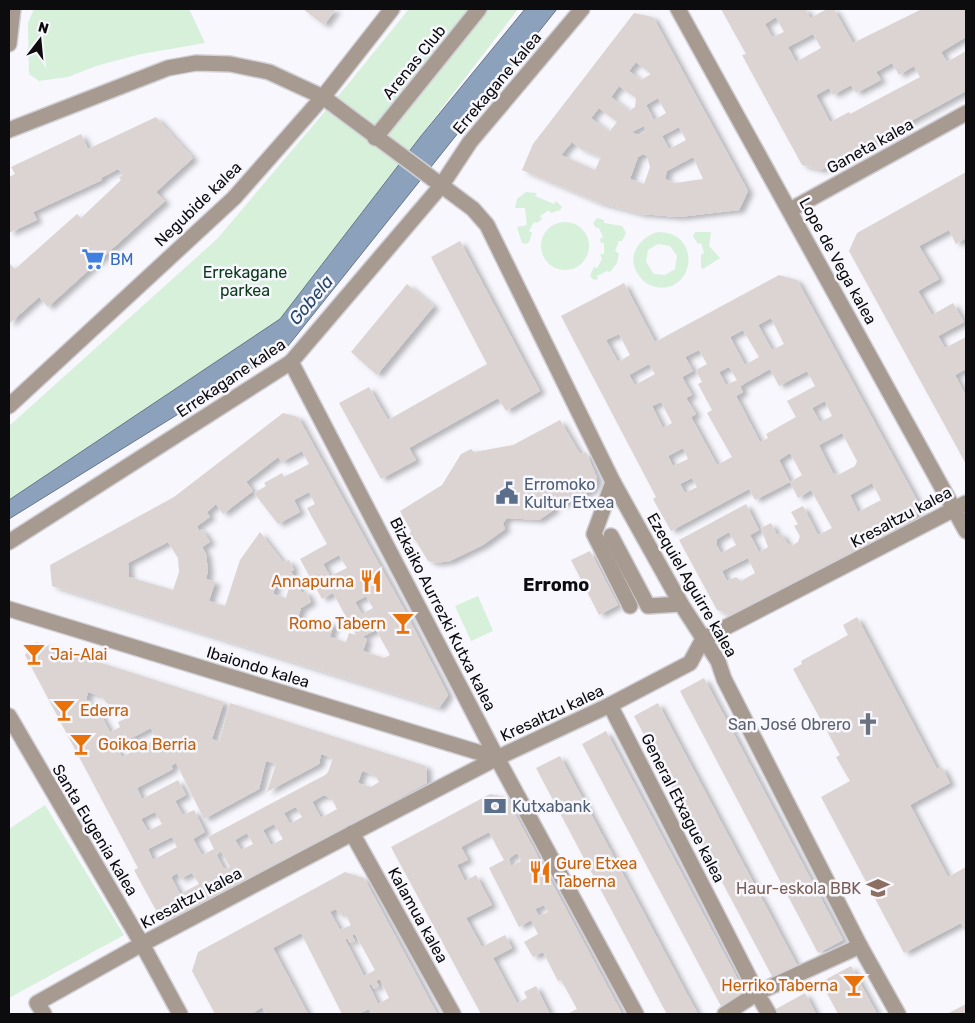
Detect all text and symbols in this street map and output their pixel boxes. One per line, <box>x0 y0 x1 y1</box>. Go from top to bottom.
north arrow <box>15 15 65 65</box>
text: N <box>36 18 51 38</box>
street label: Arenas Club <box>378 21 450 103</box>
street label: Errekagane kalea <box>449 28 545 138</box>
street label: Ganeta kalea <box>823 114 917 178</box>
street label: Negubide kalea <box>151 158 245 250</box>
street label: Lope de Vega kalea <box>795 194 881 328</box>
supermarket icon: BM <box>80 246 106 272</box>
place label: BM <box>110 250 133 269</box>
park label: Errekagane parkea <box>203 263 287 300</box>
water label: Gobela <box>284 270 338 329</box>
street label: Errekagane kalea <box>173 335 289 421</box>
place label: Erromoko Kultur Etxea <box>524 475 614 512</box>
public building icon: Erromoko Kultur Etxea <box>494 480 520 506</box>
street label: Kresaltzu kalea <box>847 482 955 552</box>
street label: Ezequiel Aguirre kalea <box>643 510 741 660</box>
street label: Bizkaiko Aurrezki Kutxa kalea <box>386 514 500 714</box>
restaurant icon: Annapurna <box>358 568 384 594</box>
place label: Annapurna <box>271 572 354 591</box>
district label: Erromo <box>523 574 589 596</box>
bar icon: Romo Tabern <box>390 610 416 636</box>
place label: Romo Tabern <box>289 614 386 633</box>
bar icon: Jai-Alai <box>21 641 47 667</box>
street label: Ibaiondo kalea <box>204 642 312 692</box>
place label: Jai-Alai <box>50 645 107 664</box>
street label: Kresaltzu kalea <box>497 681 607 745</box>
bar icon: Ederra <box>51 697 77 723</box>
place label: Ederra <box>80 701 129 720</box>
church icon: San José Obrero <box>855 711 881 737</box>
place label: San José Obrero <box>728 715 851 734</box>
street label: General Etxague kalea <box>637 730 729 886</box>
bar icon: Goikoa Berria <box>68 731 94 757</box>
place label: Goikoa Berria <box>98 735 196 754</box>
street label: Santa Eugenia kalea <box>48 761 142 899</box>
bank icon: Kutxabank <box>482 793 508 819</box>
place label: Kutxabank <box>512 797 592 816</box>
place label: Gure Etxea Taberna <box>556 854 637 891</box>
restaurant icon: Gure Etxea Taberna <box>527 859 553 885</box>
street label: Kresaltzu kalea <box>137 863 245 933</box>
street label: Kalamua kalea <box>384 864 452 966</box>
school or university icon: Haur-eskola BBK <box>865 875 891 901</box>
place label: Haur-eskola BBK <box>736 879 861 898</box>
bar icon: Herriko Taberna <box>841 972 867 998</box>
place label: Herriko Taberna <box>721 976 838 995</box>

